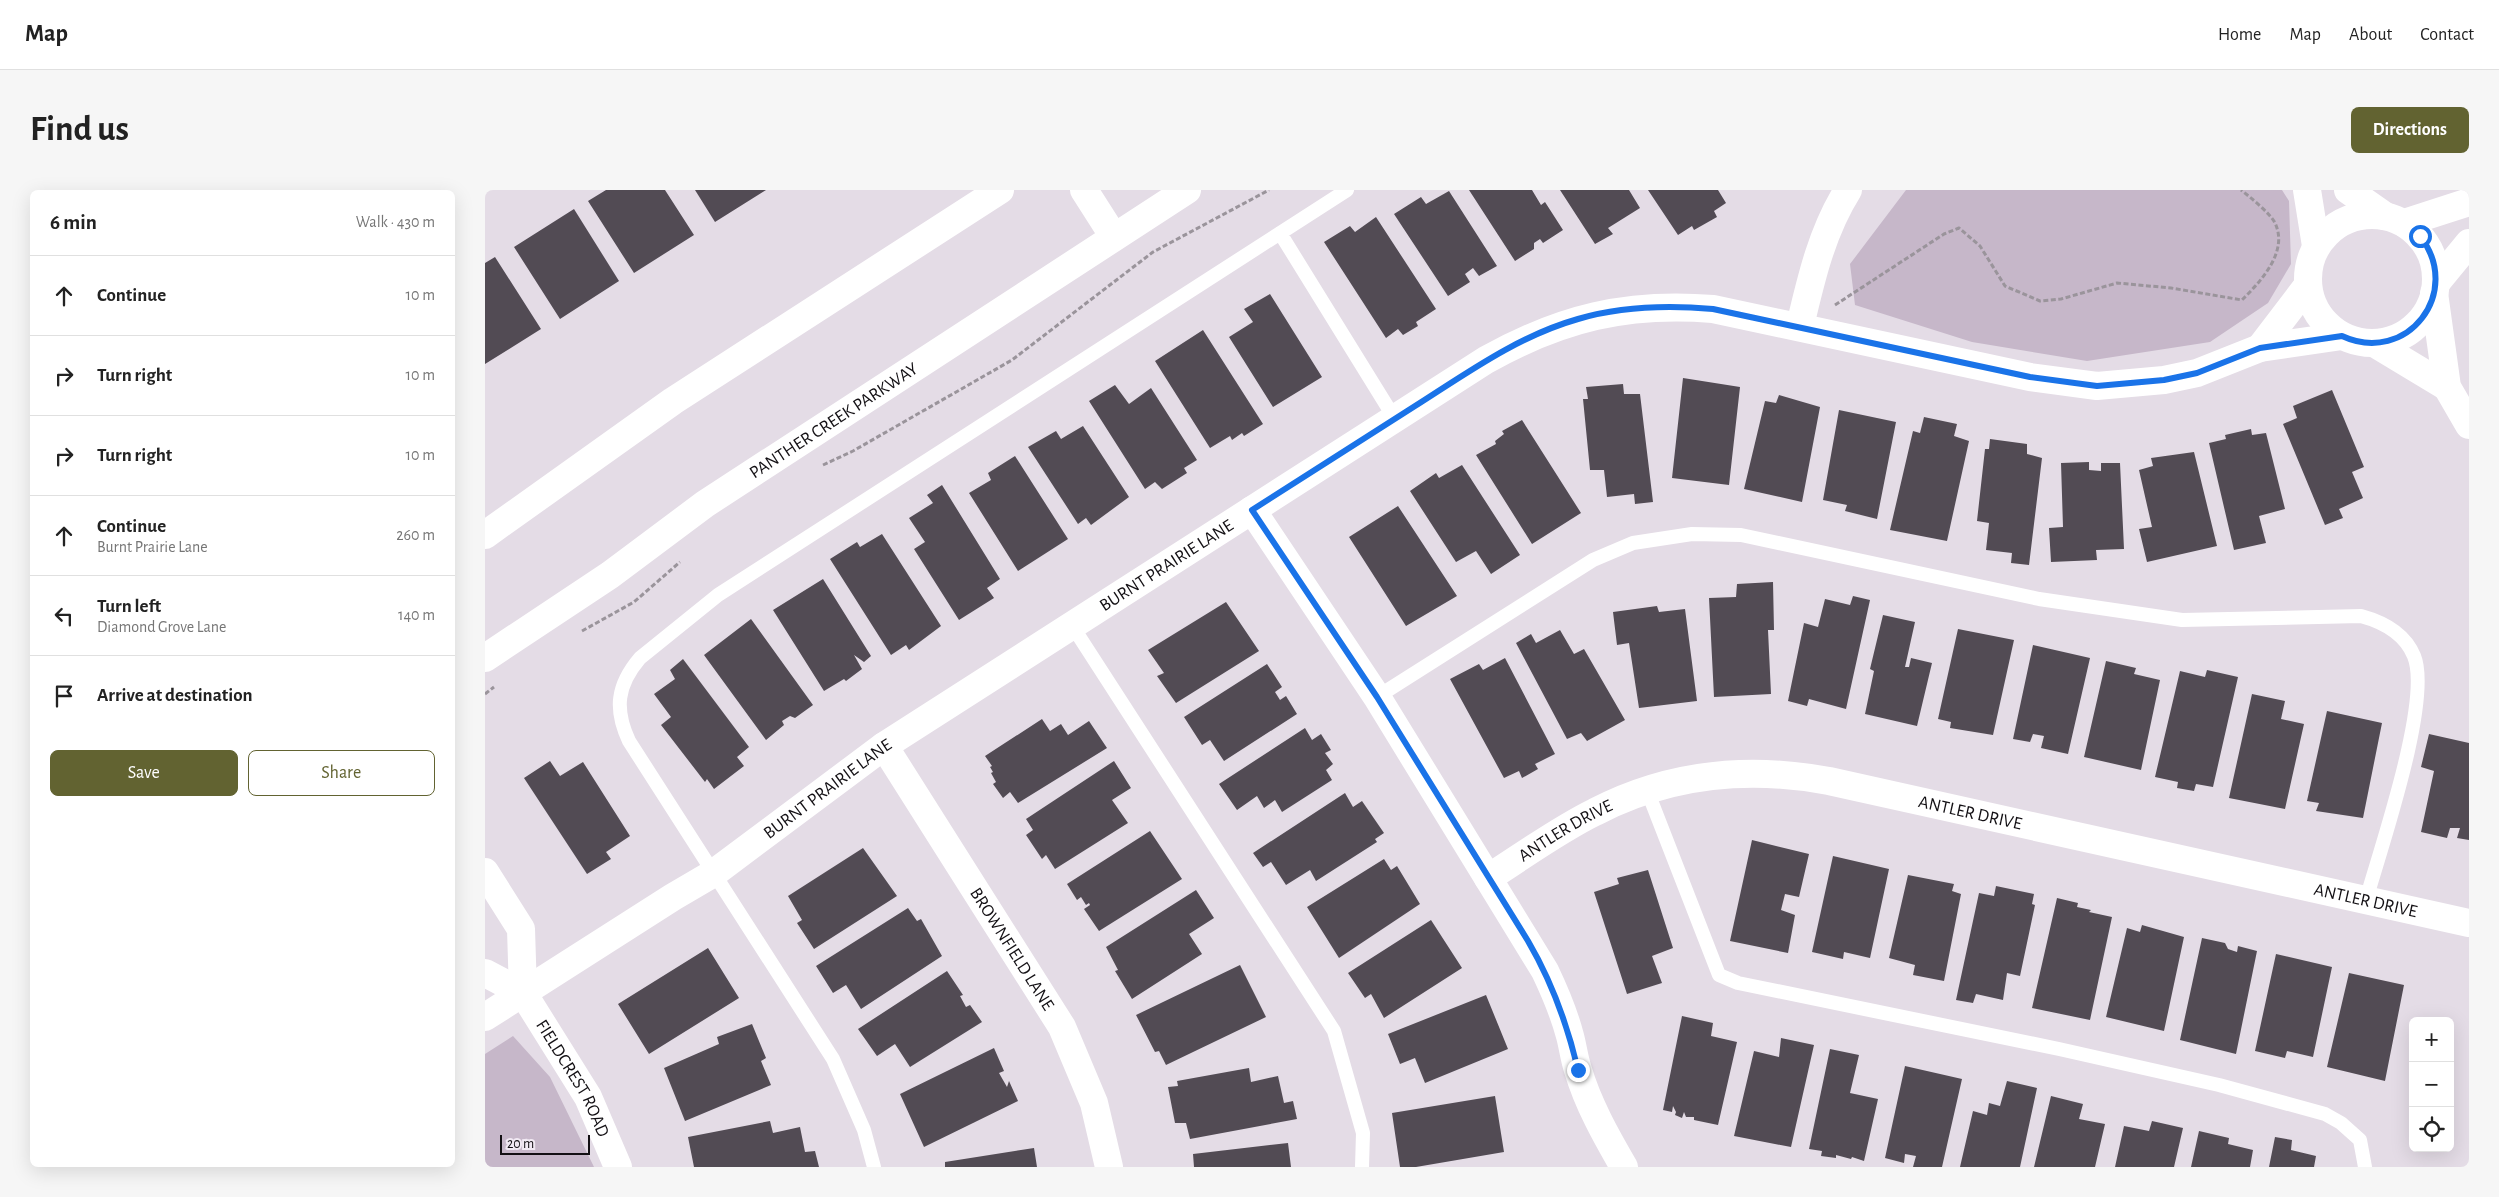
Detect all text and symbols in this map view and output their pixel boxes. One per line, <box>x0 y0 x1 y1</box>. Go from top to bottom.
text: Map <box>25 22 68 46</box>
text: Home <box>2218 26 2261 44</box>
text: Map <box>2289 26 2321 44</box>
text: About <box>2349 26 2392 44</box>
text: Contact <box>2420 26 2474 44</box>
button: Directions <box>2351 107 2469 153</box>
text: Find us <box>30 112 129 147</box>
text: 6 min <box>50 212 97 233</box>
text: Walk · 430 m <box>356 214 435 230</box>
route start <box>2409 225 2432 248</box>
icon: ahead <box>50 282 78 310</box>
text: Continue <box>97 286 166 305</box>
text: 10 m <box>406 287 435 303</box>
street label: PANTHER CREEK PARKWAY <box>747 360 922 482</box>
icon: right <box>50 362 78 390</box>
text: Turn right <box>97 366 172 385</box>
text: 10 m <box>406 367 435 383</box>
icon: right <box>50 442 78 470</box>
text: Turn right <box>97 446 172 465</box>
text: 10 m <box>406 447 435 463</box>
street label: BURNT PRAIRIE LANE <box>1097 516 1237 615</box>
text: Continue <box>97 517 166 536</box>
icon: ahead <box>50 522 78 550</box>
text: 260 m <box>396 527 435 543</box>
text: Burnt Prairie Lane <box>97 539 208 555</box>
text: Turn left <box>97 597 161 616</box>
icon: left <box>50 602 78 630</box>
text: 140 m <box>398 607 435 623</box>
text: Diamond Grove Lane <box>97 619 226 635</box>
icon: arrive <box>50 682 78 710</box>
text: Arrive at destination <box>97 686 253 705</box>
street label: BURNT PRAIRIE LANE <box>761 735 895 843</box>
button: Save <box>50 750 238 796</box>
button: Share <box>248 750 435 796</box>
street label: ANTLER DRIVE <box>1917 793 2024 834</box>
street label: ANTLER DRIVE <box>1516 797 1616 866</box>
street label: ANTLER DRIVE <box>2312 881 2419 921</box>
street label: BROWNFIELD LANE <box>966 885 1057 1014</box>
street label: FIELDCREST ROAD <box>532 1017 612 1140</box>
map controls <box>2409 1017 2454 1152</box>
button: + <box>2409 1017 2454 1062</box>
route end <box>1567 1059 1590 1082</box>
button: − <box>2409 1062 2454 1107</box>
button: locate <box>2409 1107 2454 1152</box>
scale bar <box>500 1132 590 1155</box>
text: 20 m <box>507 1137 534 1151</box>

